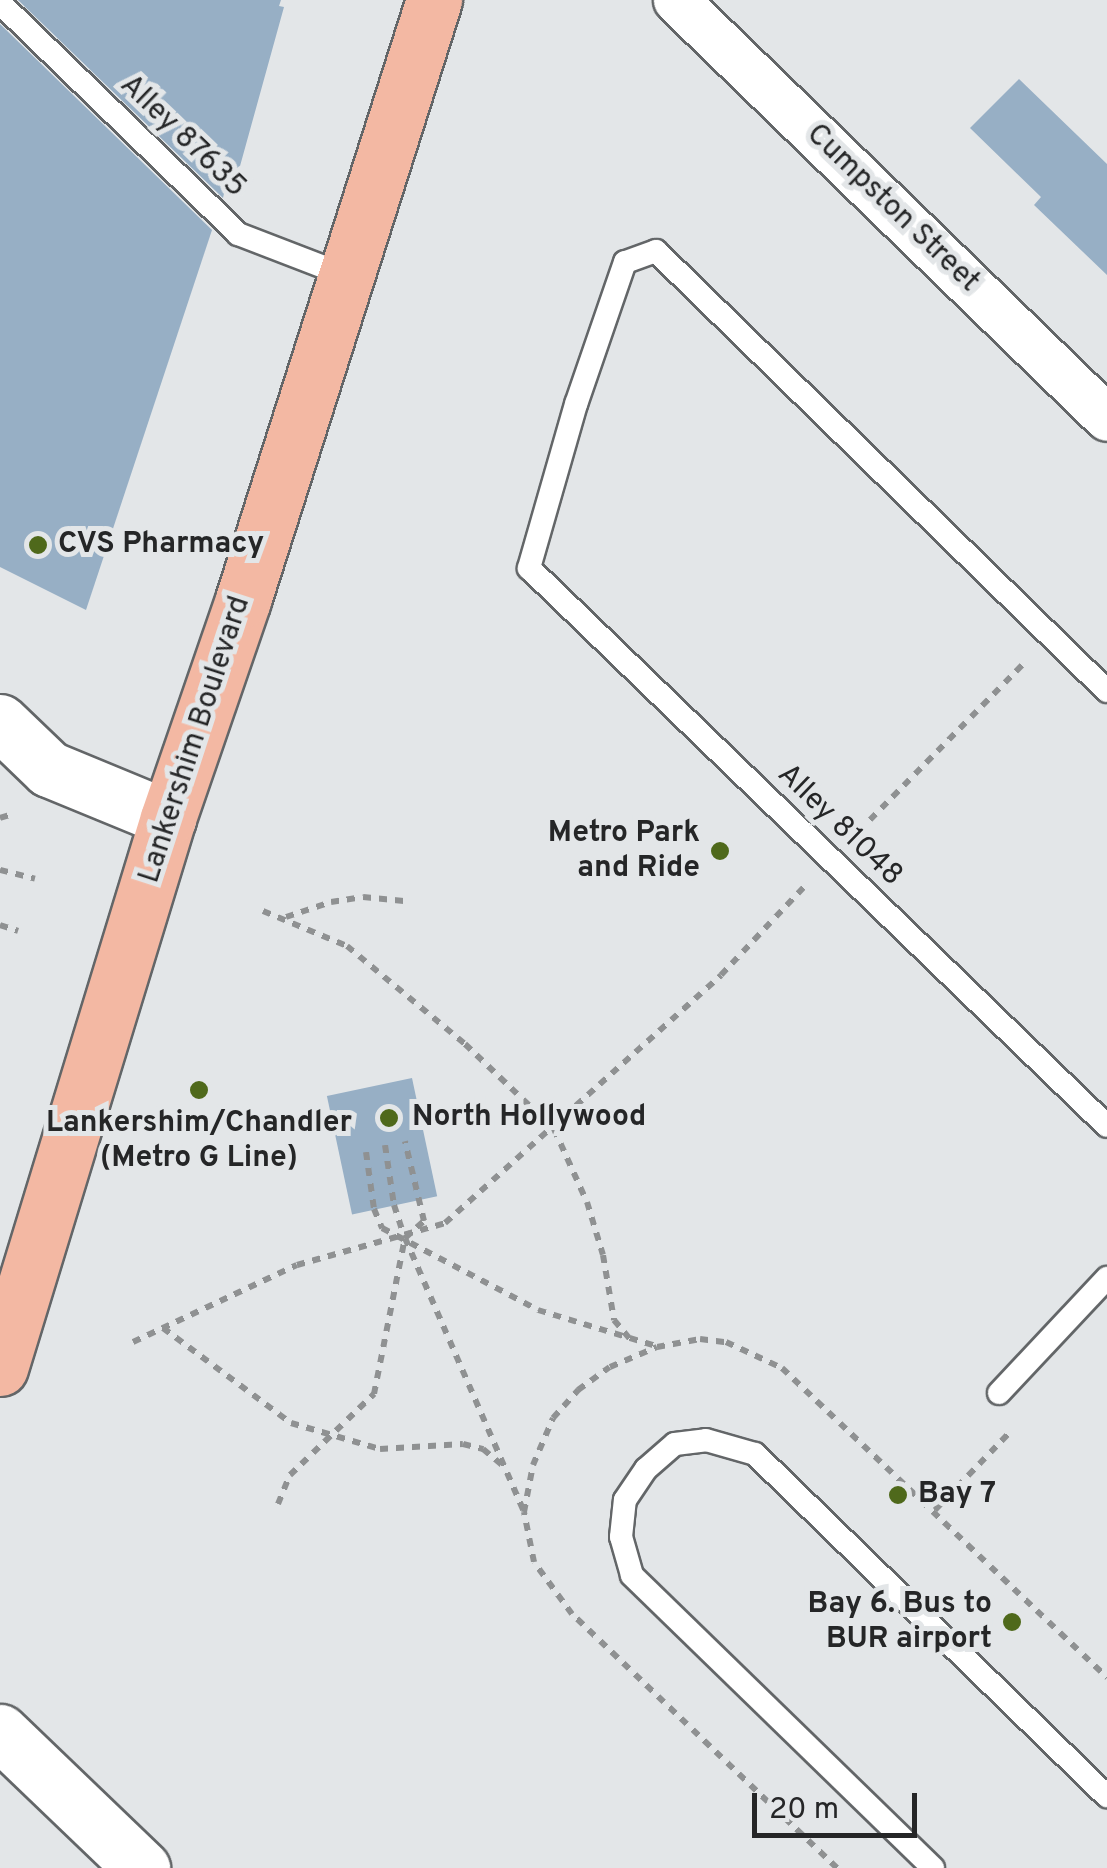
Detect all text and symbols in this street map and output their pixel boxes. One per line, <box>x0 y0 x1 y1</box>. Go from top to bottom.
street label: Alley 87635 <box>111 68 253 206</box>
street label: Cumpston Street <box>798 117 986 301</box>
place label: CVS Pharmacy <box>58 527 264 563</box>
marker: CVS Pharmacy <box>27 534 49 556</box>
street label: Lankershim Boulevard <box>133 592 259 888</box>
street label: Alley 81048 <box>769 757 909 895</box>
place label: Metro Park and Ride <box>548 816 700 886</box>
marker: Metro Park and Ride <box>709 840 731 862</box>
marker: Lankershim/Chandler (Metro G Line) <box>188 1079 210 1101</box>
place label: North Hollywood <box>412 1100 646 1136</box>
marker: North Hollywood <box>376 1105 402 1131</box>
place label: Lankershim/Chandler (Metro G Line) <box>46 1106 352 1176</box>
place label: Bay 7 <box>918 1477 996 1513</box>
marker: Bay 7 <box>887 1484 909 1506</box>
place label: Bay 6. Bus to BUR airport <box>807 1587 992 1658</box>
marker: Bay 6. Bus to BUR airport <box>1001 1611 1023 1633</box>
scale bar <box>757 1773 922 1835</box>
text: 20 m <box>769 1792 839 1829</box>

